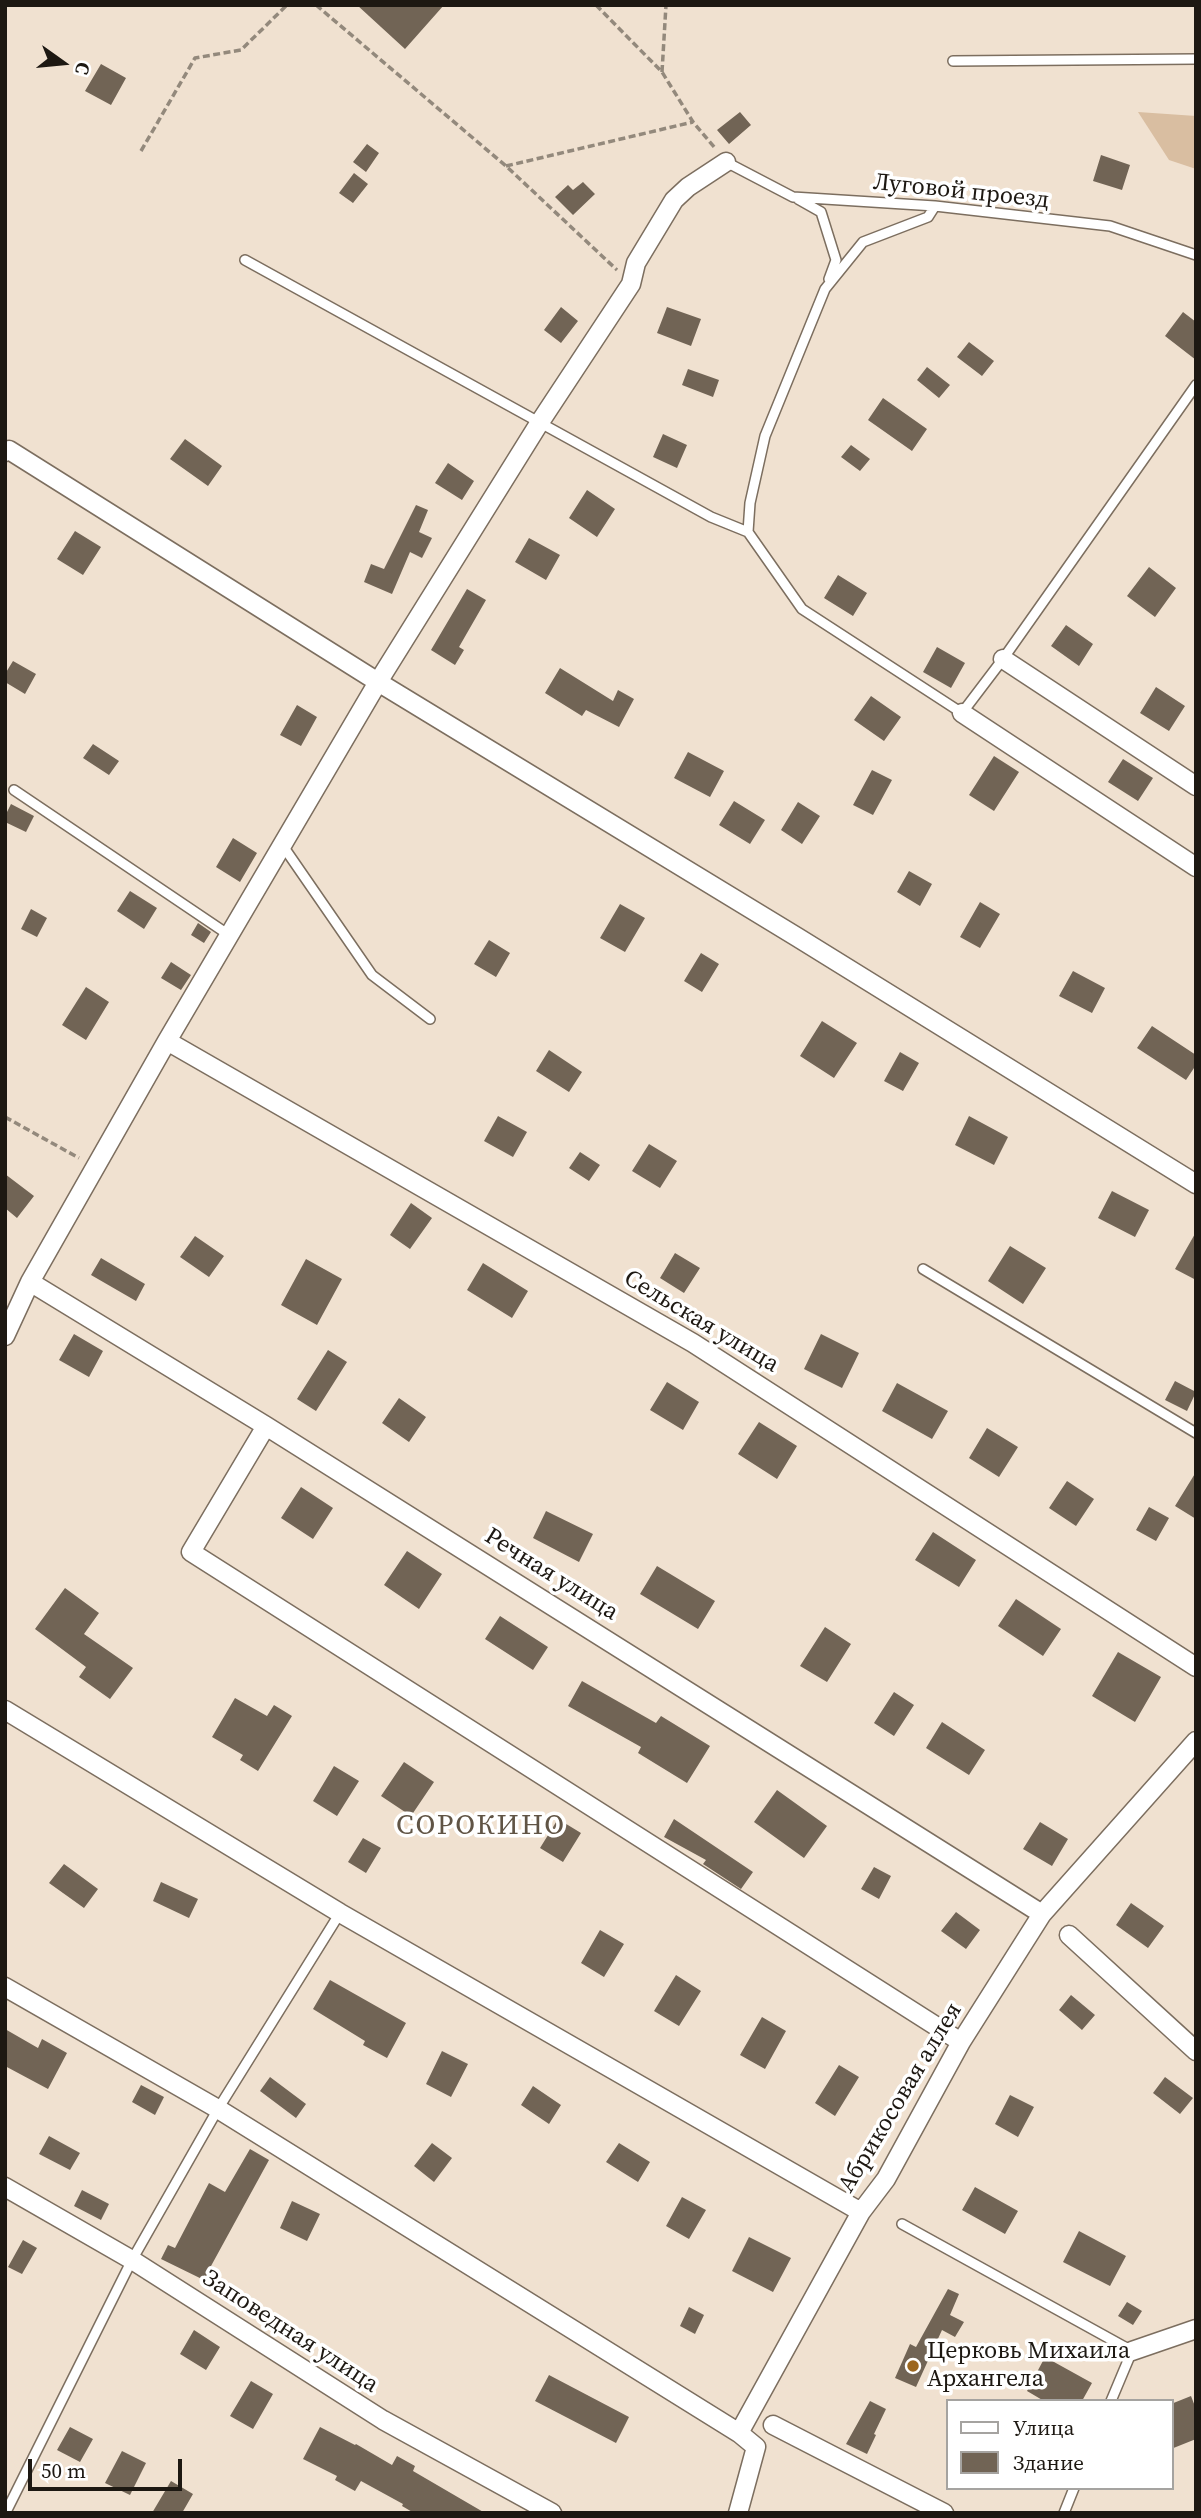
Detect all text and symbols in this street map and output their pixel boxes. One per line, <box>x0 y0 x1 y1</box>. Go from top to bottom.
north arrow <box>28 28 98 98</box>
text: С <box>69 59 97 78</box>
street label: Луговой проезд <box>872 168 1050 216</box>
street label: Сельская улица <box>618 1264 784 1380</box>
street label: Речная улица <box>479 1522 623 1628</box>
district label: СОРОКИНО <box>397 1810 565 1844</box>
street label: Абрикосовая аллея <box>833 1998 969 2198</box>
street label: Заповедная улица <box>196 2264 384 2400</box>
place label: Церковь Михаила Архангела <box>927 2338 1130 2394</box>
marker: Церковь Михаила Архангела <box>905 2358 921 2374</box>
legend <box>946 2399 1173 2490</box>
text: Улица <box>1013 2413 1074 2442</box>
scale bar <box>32 2444 186 2488</box>
text: Здание <box>1013 2448 1084 2477</box>
text: 50 m <box>41 2456 86 2485</box>

